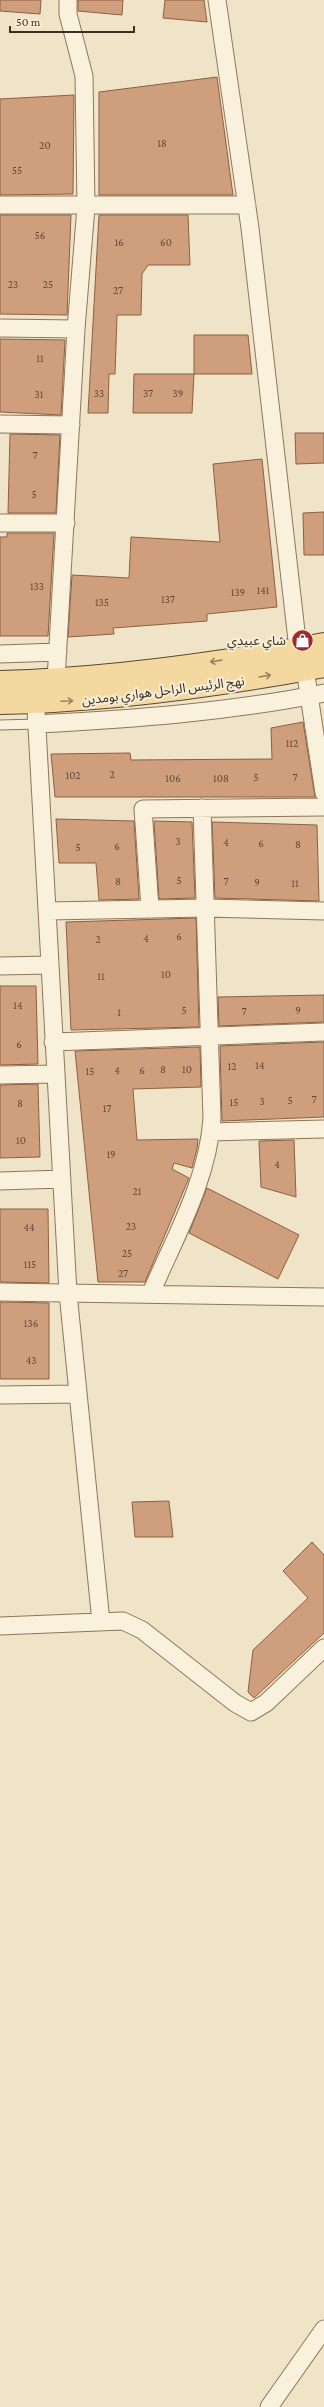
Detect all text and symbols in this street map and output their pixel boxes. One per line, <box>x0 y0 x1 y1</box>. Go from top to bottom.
scale bar <box>10 8 134 34</box>
text: 50 m <box>16 15 41 29</box>
house number: 18 <box>157 137 167 149</box>
house number: 20 <box>39 139 51 151</box>
house number: 55 <box>12 164 22 176</box>
house number: 56 <box>35 229 45 241</box>
house number: 16 <box>114 236 124 248</box>
house number: 60 <box>160 236 172 248</box>
house number: 23 <box>8 278 18 290</box>
house number: 25 <box>43 278 53 290</box>
house number: 27 <box>113 284 123 296</box>
house number: 11 <box>36 352 44 364</box>
house number: 33 <box>94 387 104 399</box>
house number: 37 <box>143 387 153 399</box>
house number: 39 <box>173 387 183 399</box>
house number: 31 <box>35 388 44 400</box>
house number: 7 <box>32 449 38 461</box>
house number: 5 <box>31 488 37 500</box>
house number: 133 <box>30 580 44 592</box>
house number: 141 <box>257 584 270 596</box>
house number: 139 <box>231 586 245 598</box>
house number: 137 <box>161 593 175 605</box>
house number: 135 <box>95 596 109 608</box>
shop icon: شاي عبيدي <box>289 627 315 653</box>
place label: شاي عبيدي <box>227 633 286 651</box>
one-way arrow <box>210 657 223 665</box>
one-way arrow <box>258 672 271 680</box>
street label: نهج الرئيس الراحل هواري بومدين <box>81 673 246 711</box>
one-way arrow <box>60 698 73 705</box>
house number: 112 <box>286 737 298 749</box>
house number: 2 <box>109 768 115 780</box>
house number: 102 <box>65 769 81 781</box>
house number: 5 <box>253 771 259 783</box>
house number: 7 <box>292 771 298 783</box>
house number: 106 <box>165 772 181 784</box>
house number: 108 <box>213 772 229 784</box>
house number: 3 <box>175 835 181 847</box>
house number: 4 <box>223 836 229 848</box>
house number: 6 <box>258 837 264 849</box>
house number: 8 <box>295 838 301 850</box>
house number: 6 <box>114 840 120 852</box>
house number: 5 <box>75 841 81 853</box>
house number: 5 <box>176 874 182 886</box>
house number: 8 <box>115 875 121 887</box>
house number: 7 <box>223 875 229 887</box>
house number: 9 <box>254 876 260 888</box>
house number: 11 <box>291 877 299 889</box>
house number: 6 <box>176 930 182 942</box>
house number: 4 <box>143 932 149 944</box>
house number: 2 <box>95 933 101 945</box>
house number: 10 <box>161 968 171 980</box>
house number: 11 <box>97 970 105 982</box>
house number: 14 <box>13 999 23 1011</box>
house number: 5 <box>181 1004 187 1016</box>
house number: 9 <box>295 1004 301 1016</box>
house number: 7 <box>241 1005 247 1017</box>
house number: 1 <box>117 1006 121 1018</box>
house number: 6 <box>16 1038 22 1050</box>
house number: 14 <box>255 1059 265 1071</box>
house number: 12 <box>228 1060 236 1072</box>
house number: 8 <box>160 1063 166 1075</box>
house number: 10 <box>182 1063 192 1075</box>
house number: 4 <box>114 1064 120 1076</box>
house number: 6 <box>139 1064 145 1076</box>
house number: 15 <box>86 1065 94 1077</box>
house number: 7 <box>311 1093 317 1105</box>
house number: 5 <box>287 1094 293 1106</box>
house number: 3 <box>259 1095 265 1107</box>
house number: 15 <box>230 1096 238 1108</box>
house number: 8 <box>17 1097 23 1109</box>
house number: 17 <box>103 1102 111 1114</box>
house number: 10 <box>16 1134 26 1146</box>
house number: 19 <box>106 1148 116 1160</box>
house number: 4 <box>274 1158 280 1170</box>
house number: 21 <box>133 1185 142 1197</box>
house number: 23 <box>126 1220 136 1232</box>
house number: 44 <box>23 1221 35 1233</box>
house number: 25 <box>122 1247 132 1259</box>
house number: 115 <box>24 1258 36 1270</box>
house number: 27 <box>118 1267 128 1279</box>
house number: 136 <box>24 1317 38 1329</box>
house number: 43 <box>26 1354 36 1366</box>

